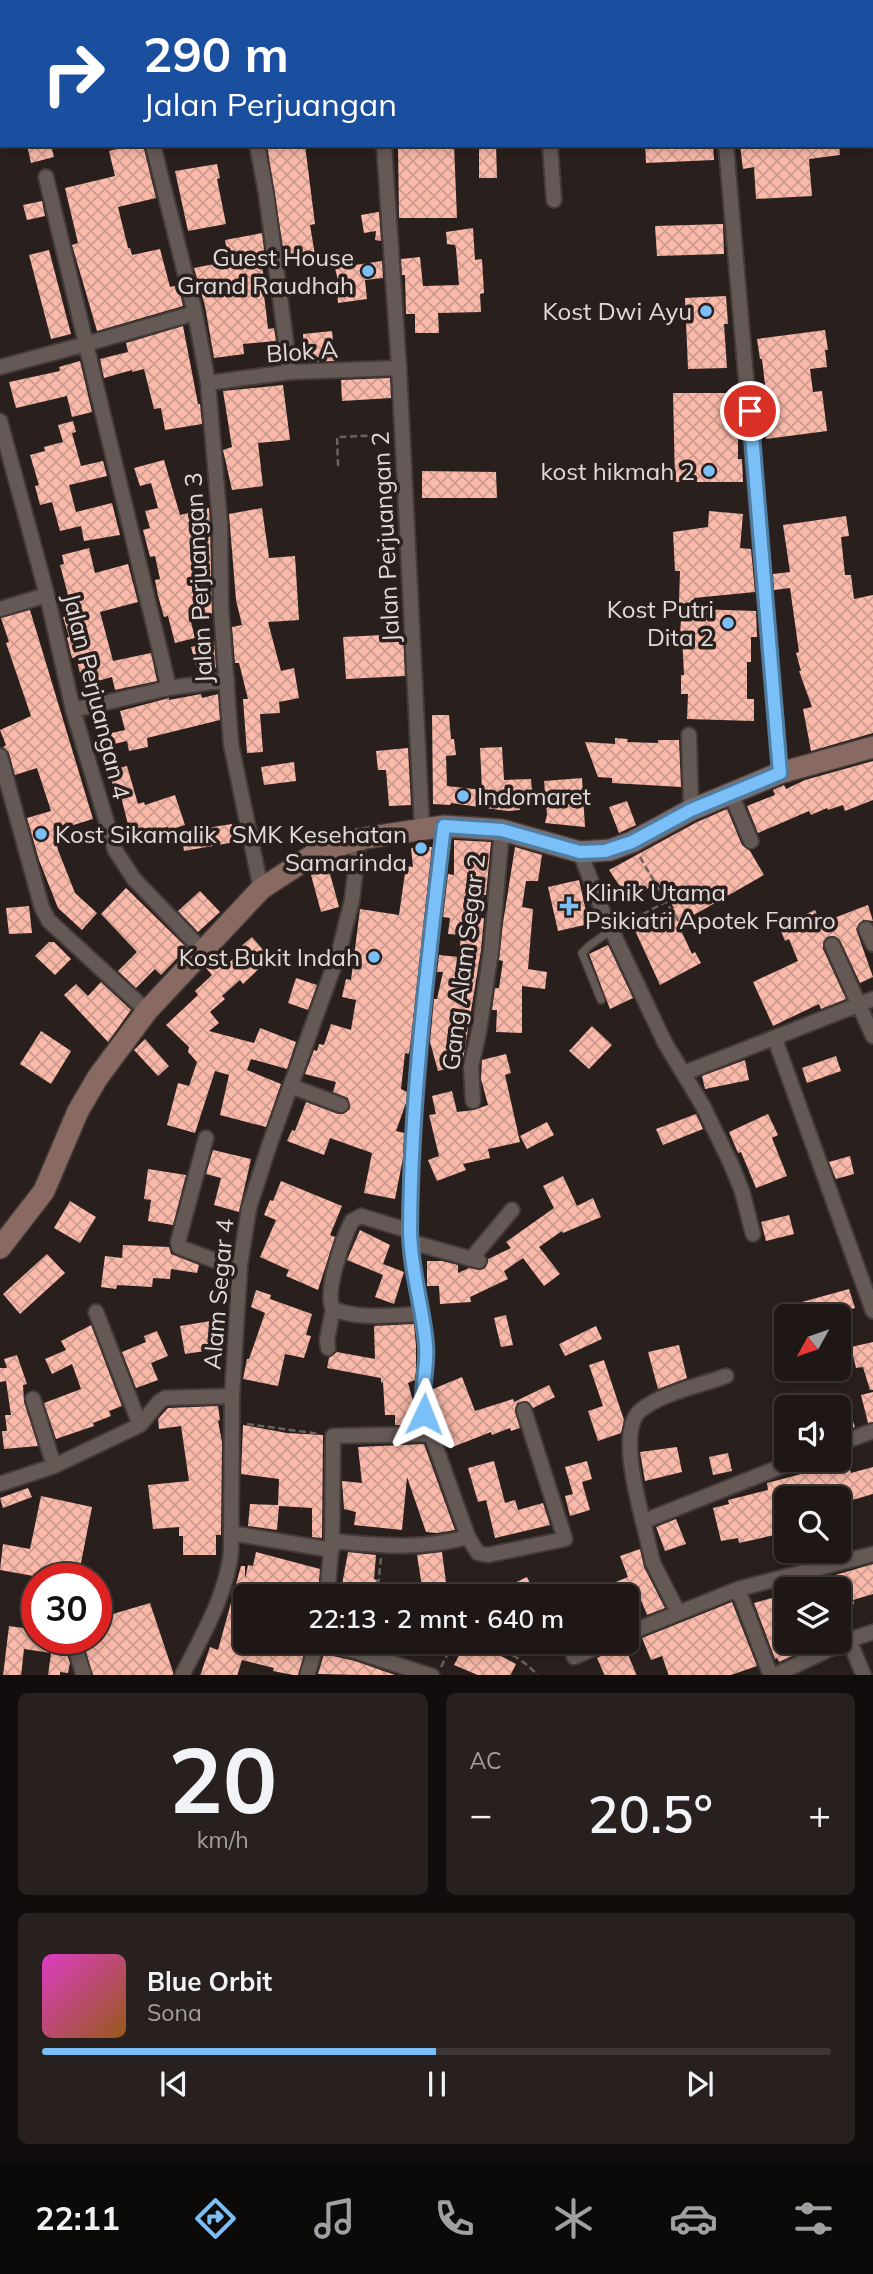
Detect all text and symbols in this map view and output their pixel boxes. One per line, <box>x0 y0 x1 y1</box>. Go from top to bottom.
text: 290 m <box>143 23 289 84</box>
icon: right <box>28 28 119 119</box>
text: Jalan Perjuangan <box>143 84 397 124</box>
place label: Guest House Grand Raudhah <box>177 242 354 300</box>
marker: Guest House Grand Raudhah <box>360 263 376 279</box>
place label: Kost Dwi Ayu <box>543 296 692 326</box>
marker: Kost Dwi Ayu <box>698 303 714 319</box>
street label: Blok A <box>265 334 339 368</box>
pin <box>720 381 780 441</box>
icon: arrive <box>731 392 769 430</box>
street label: Jalan Perjuangan 2 <box>364 431 406 643</box>
place label: kost hikmah 2 <box>540 456 695 486</box>
marker: kost hikmah 2 <box>701 463 717 479</box>
street label: Jalan Perjuangan 3 <box>177 472 219 684</box>
street label: Jalan Perjuangan 4 <box>57 590 137 802</box>
place label: Kost Putri Dita 2 <box>607 594 714 652</box>
marker: Kost Putri Dita 2 <box>720 615 736 631</box>
place label: Indomaret <box>477 781 591 811</box>
marker: Indomaret <box>455 788 471 804</box>
place label: Kost Sikamalik <box>55 819 217 849</box>
place label: SMK Kesehatan Samarinda <box>232 819 407 877</box>
marker: Kost Sikamalik <box>33 826 49 842</box>
marker: SMK Kesehatan Samarinda <box>413 840 429 856</box>
street label: Gang Alam Segar 2 <box>435 852 491 1072</box>
place label: Klinik Utama Psikiatri Apotek Famro <box>585 877 836 935</box>
marker: Klinik Utama Psikiatri Apotek Famro <box>559 896 579 916</box>
place label: Kost Bukit Indah <box>179 942 360 972</box>
marker: Kost Bukit Indah <box>366 949 382 965</box>
street label: Alam Segar 4 <box>196 1217 240 1371</box>
north arrow <box>774 1304 850 1381</box>
map controls <box>774 1304 851 1654</box>
position arrow <box>387 1377 461 1451</box>
button: sound <box>774 1395 851 1472</box>
button: search <box>774 1486 851 1563</box>
speed limit sign: 30 <box>21 1563 112 1654</box>
button: layers <box>774 1577 851 1654</box>
text: 22:13 · 2 mnt · 640 m <box>308 1602 564 1635</box>
text: 20 <box>168 1722 277 1836</box>
text: AC <box>470 1746 502 1775</box>
text: 20.5° <box>588 1781 713 1846</box>
text: − <box>470 1790 492 1838</box>
text: + <box>808 1790 831 1838</box>
text: km/h <box>197 1825 249 1854</box>
text: Blue Orbit <box>147 1965 272 1998</box>
text: Sona <box>147 1998 202 2027</box>
icon: previous <box>155 2065 193 2103</box>
icon: pause <box>418 2065 456 2103</box>
icon: next <box>681 2065 719 2103</box>
icon: directions <box>191 2194 240 2243</box>
icon: music <box>310 2194 359 2243</box>
icon: phone <box>430 2194 479 2243</box>
icon: climate <box>549 2194 598 2243</box>
icon: car <box>669 2194 718 2243</box>
icon: filters <box>789 2194 838 2243</box>
text: 22:11 <box>35 2198 120 2238</box>

